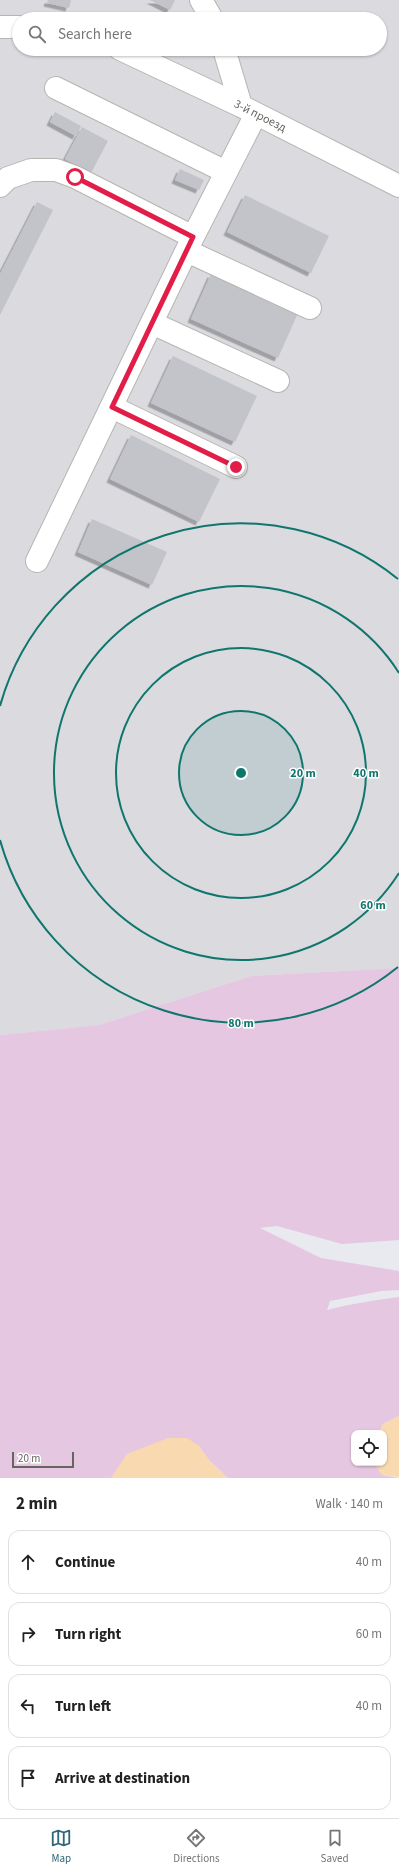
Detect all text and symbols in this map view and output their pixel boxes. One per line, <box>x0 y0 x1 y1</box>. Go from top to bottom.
search box <box>12 12 387 56</box>
icon: search <box>26 23 48 45</box>
text: Search here <box>58 24 132 45</box>
street label: 3-й проезд <box>231 96 290 137</box>
route start <box>66 168 84 186</box>
route end <box>227 458 245 476</box>
text: 20 m <box>290 765 316 782</box>
text: 40 m <box>353 765 379 782</box>
centre of rings <box>234 766 248 780</box>
text: 60 m <box>360 897 386 914</box>
text: 80 m <box>228 1015 254 1032</box>
map controls <box>351 1430 387 1466</box>
button: locate <box>351 1430 387 1466</box>
scale bar <box>12 1450 74 1469</box>
text: 20 m <box>18 1451 40 1466</box>
text: 2 min <box>16 1492 57 1516</box>
text: Walk · 140 m <box>315 1495 383 1513</box>
icon: ahead <box>17 1551 39 1573</box>
text: Continue <box>55 1552 115 1573</box>
text: 40 m <box>356 1553 382 1571</box>
icon: right <box>17 1623 39 1645</box>
text: Turn right <box>55 1624 121 1645</box>
text: 60 m <box>356 1625 382 1643</box>
icon: left <box>17 1695 39 1717</box>
text: Turn left <box>55 1696 111 1717</box>
text: 40 m <box>356 1697 382 1715</box>
icon: arrive <box>17 1767 39 1789</box>
text: Arrive at destination <box>55 1768 190 1789</box>
tab: Map <box>50 1827 72 1866</box>
tab: Directions <box>173 1827 220 1866</box>
tab: Saved <box>321 1827 349 1866</box>

